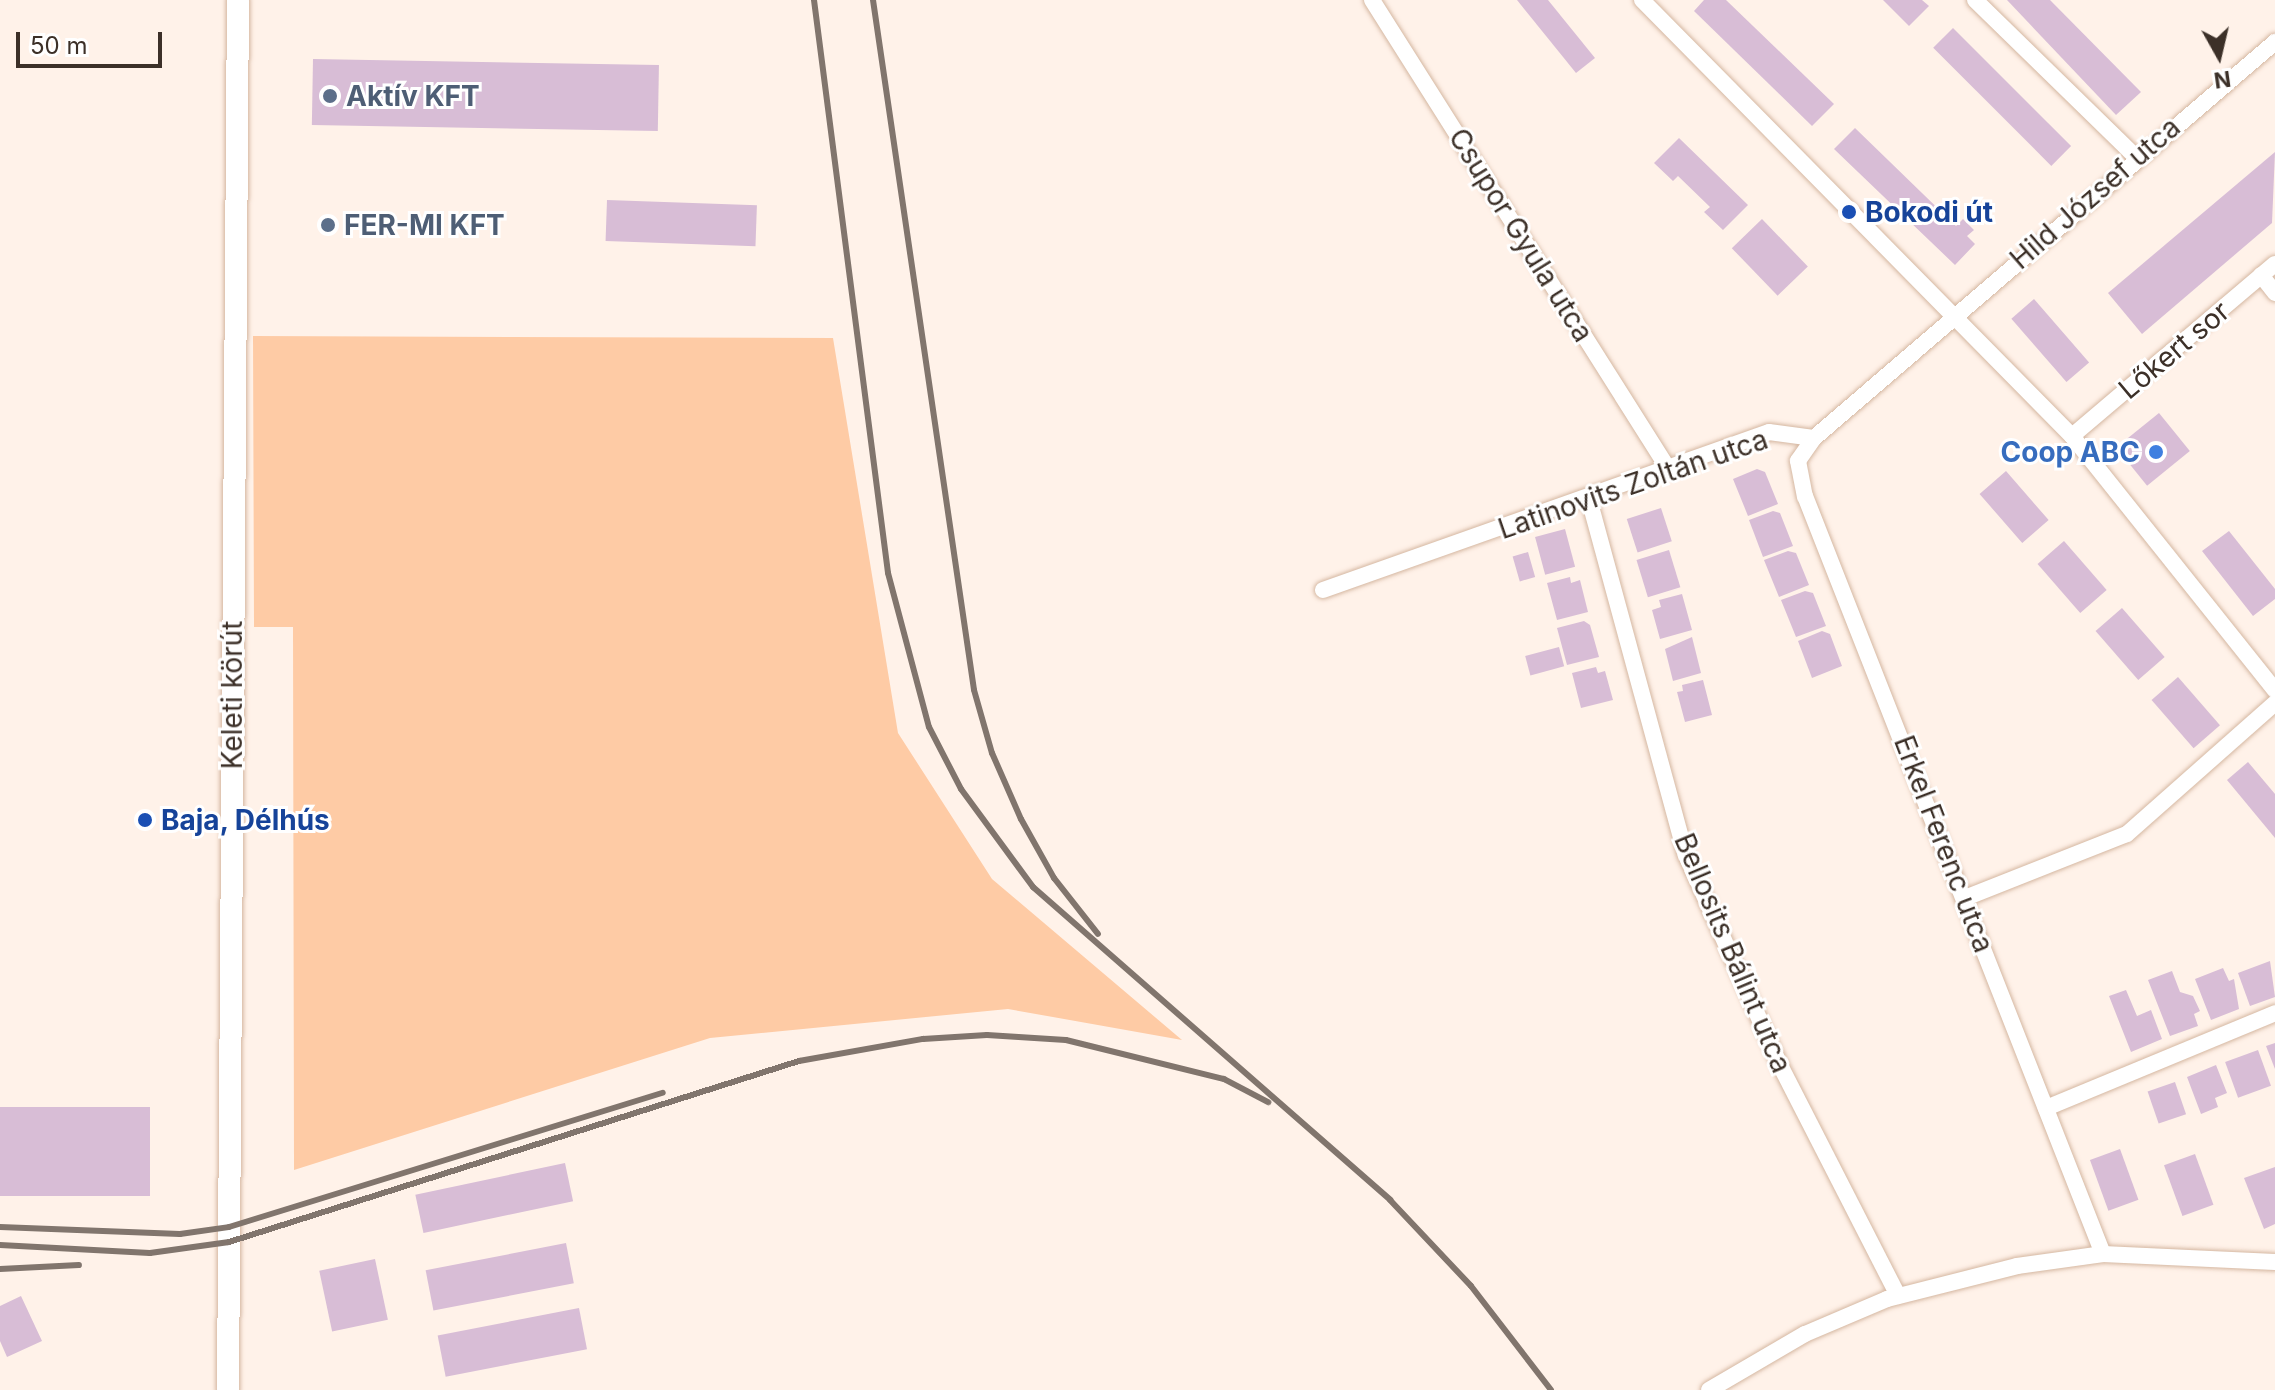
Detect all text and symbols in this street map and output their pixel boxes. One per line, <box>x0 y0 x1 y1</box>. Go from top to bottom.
scale bar <box>20 16 166 66</box>
north arrow <box>2179 16 2259 96</box>
text: 50 m <box>30 31 88 60</box>
text: N <box>2212 66 2232 94</box>
place label: Aktív KFT <box>346 79 480 113</box>
marker: Aktív KFT <box>321 87 339 105</box>
street label: Hild József utca <box>2003 110 2187 276</box>
street label: Csupor Gyula utca <box>1442 122 1600 348</box>
place label: Bokodi út <box>1865 195 1993 229</box>
marker: Bokodi út <box>1840 203 1858 221</box>
place label: FER-MI KFT <box>344 208 505 242</box>
marker: FER-MI KFT <box>319 216 337 234</box>
street label: Lőkert sor <box>2112 294 2236 406</box>
street label: Latinovits Zoltán utca <box>1494 422 1772 546</box>
place label: Coop ABC <box>2001 435 2140 469</box>
marker: Coop ABC <box>2147 443 2165 461</box>
street label: Keleti körút <box>215 621 249 769</box>
street label: Erkel Ferenc utca <box>1887 731 2001 957</box>
place label: Baja, Délhús <box>161 803 331 837</box>
marker: Baja, Délhús <box>136 811 154 829</box>
street label: Bellosits Bálint utca <box>1667 828 1799 1078</box>

